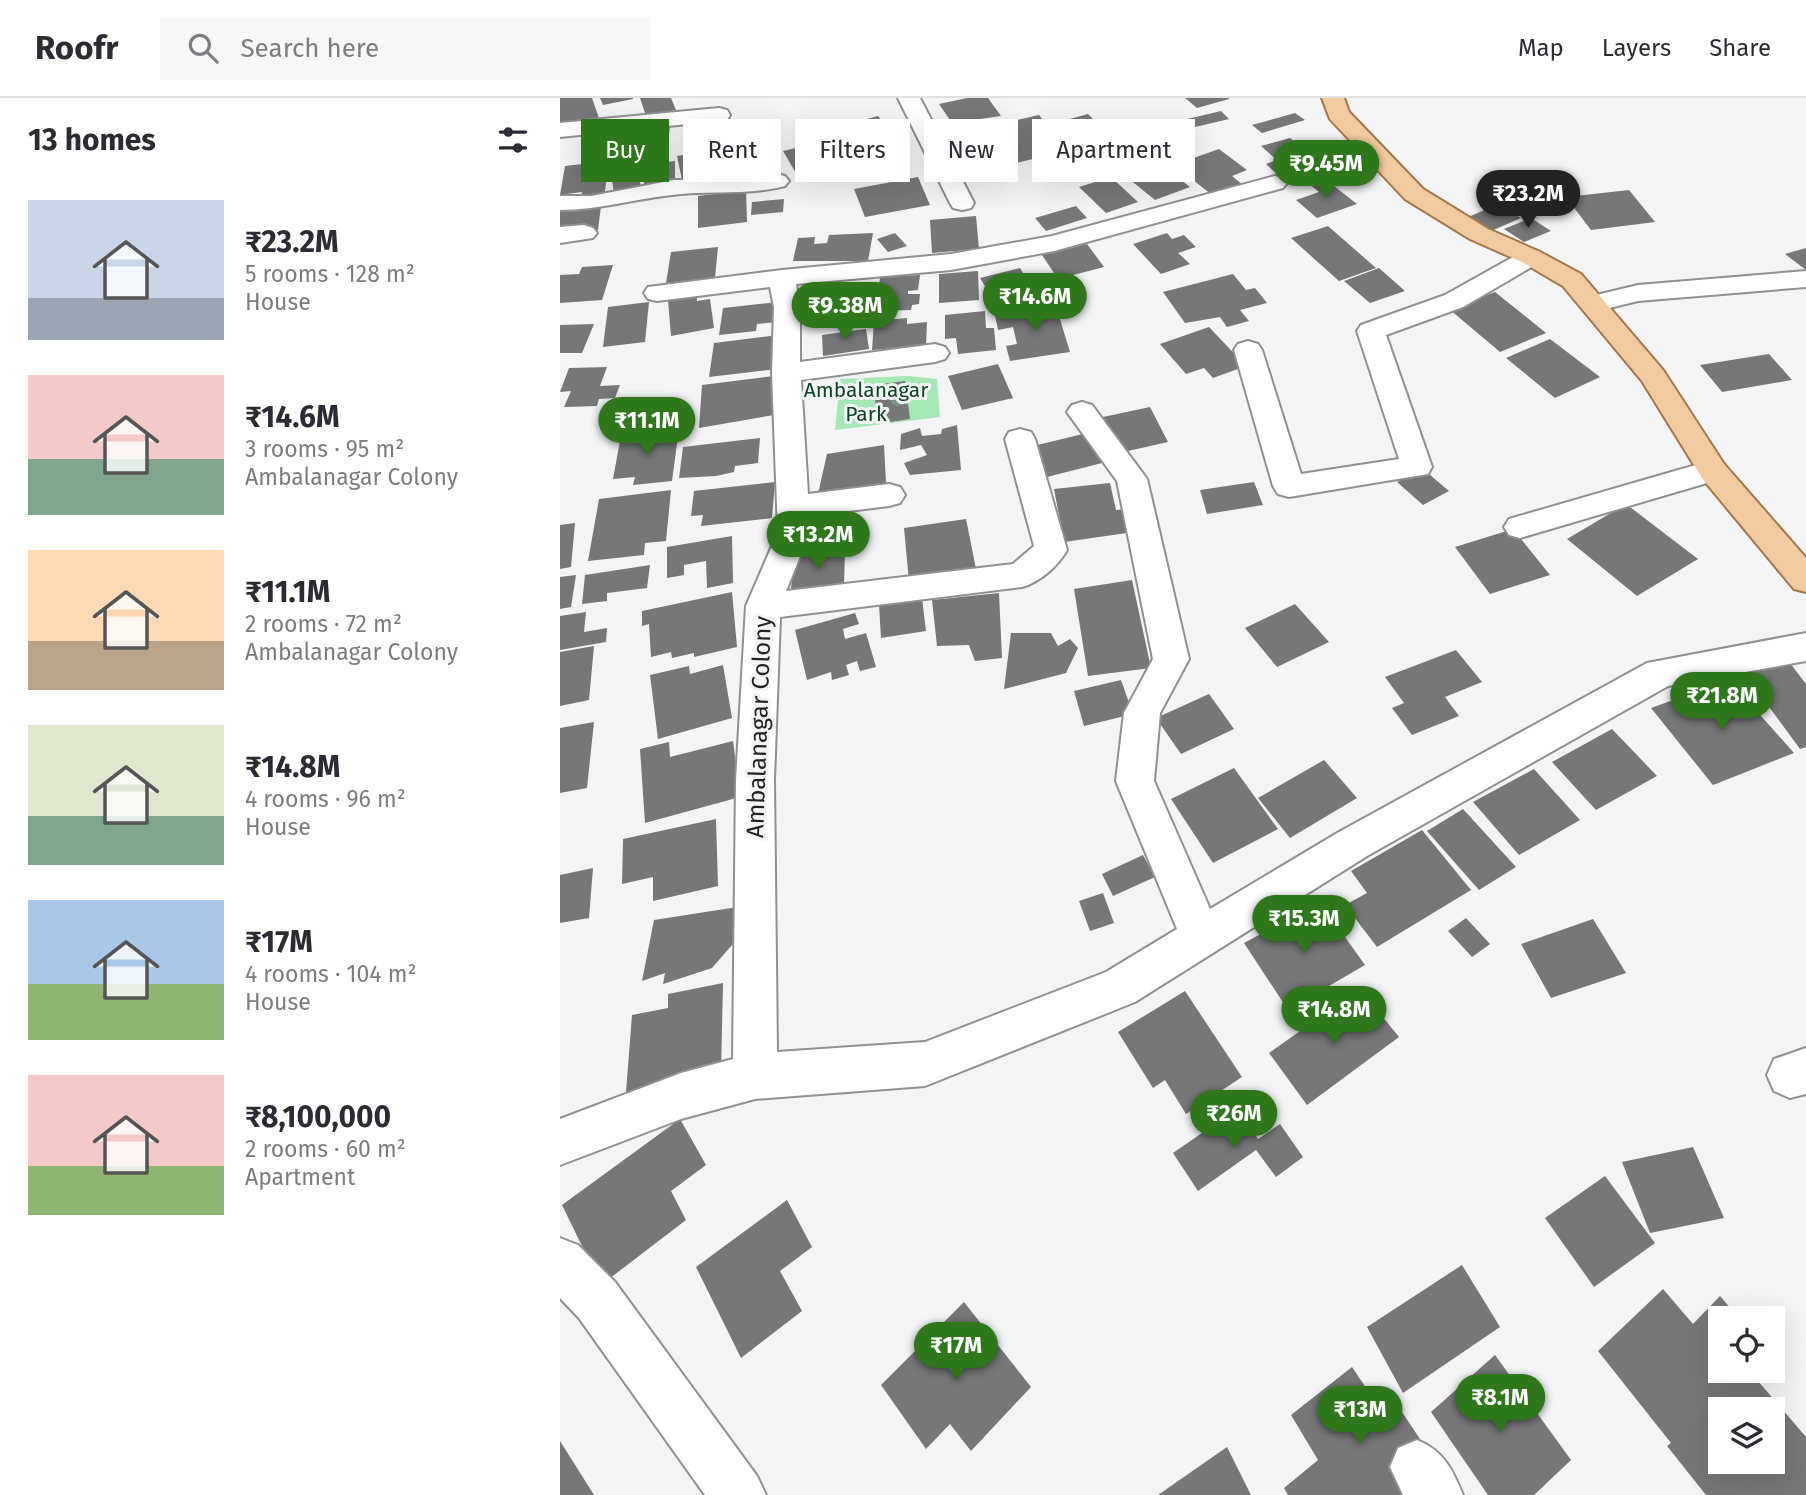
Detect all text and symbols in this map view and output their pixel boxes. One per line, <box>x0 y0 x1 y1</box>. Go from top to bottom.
search box <box>160 17 650 80</box>
text: Roofr <box>35 28 118 68</box>
icon: search <box>184 29 222 67</box>
text: Search here <box>240 33 379 64</box>
text: Map <box>1518 34 1564 62</box>
text: Layers <box>1602 34 1671 62</box>
text: Share <box>1709 34 1771 62</box>
chip: Buy <box>581 119 669 182</box>
chip: Rent <box>683 119 781 182</box>
chip: Filters <box>795 119 910 182</box>
chip: New <box>924 119 1018 182</box>
chip: Apartment <box>1032 119 1195 182</box>
icon: filters <box>494 121 532 159</box>
text: 13 homes <box>28 122 156 158</box>
pin: ₹9.45M <box>1269 140 1383 200</box>
text: ₹9.45M <box>1289 149 1363 177</box>
pin: ₹23.2M <box>1471 170 1585 230</box>
text: ₹23.2M <box>1492 179 1564 207</box>
text: ₹23.2M <box>245 224 339 260</box>
icon: home <box>84 228 168 312</box>
text: 5 rooms · 128 m² <box>245 260 415 288</box>
pin: ₹14.6M <box>978 274 1092 333</box>
pin: ₹9.38M <box>788 282 902 342</box>
text: ₹14.6M <box>999 282 1071 310</box>
text: House <box>245 288 311 316</box>
text: ₹9.38M <box>808 291 882 319</box>
park label: Ambalanagar Park <box>804 377 928 427</box>
pin: ₹11.1M <box>590 398 704 457</box>
text: ₹14.6M <box>245 399 340 435</box>
icon: home <box>84 403 168 487</box>
text: ₹11.1M <box>614 406 680 434</box>
text: 3 rooms · 95 m² <box>245 435 404 463</box>
text: Ambalanagar Colony <box>245 463 458 491</box>
pin: ₹13.2M <box>761 512 875 571</box>
text: ₹13.2M <box>783 520 853 548</box>
text: ₹11.1M <box>245 574 330 610</box>
icon: home <box>84 578 168 662</box>
text: 2 rooms · 72 m² <box>245 610 402 638</box>
street label: Ambalanagar Colony <box>741 615 777 839</box>
text: Ambalanagar Colony <box>245 638 458 666</box>
pin: ₹21.8M <box>1665 672 1779 732</box>
text: ₹21.8M <box>1686 681 1758 709</box>
text: ₹14.8M <box>245 749 340 785</box>
icon: home <box>84 753 168 837</box>
text: 4 rooms · 96 m² <box>245 785 406 813</box>
text: House <box>245 813 311 841</box>
pin: ₹15.3M <box>1247 896 1361 955</box>
text: ₹15.3M <box>1268 904 1340 932</box>
text: ₹17M <box>245 924 313 960</box>
icon: home <box>84 928 168 1012</box>
text: 4 rooms · 104 m² <box>245 960 416 988</box>
pin: ₹14.8M <box>1277 986 1391 1046</box>
text: House <box>245 988 311 1016</box>
text: ₹14.8M <box>1297 995 1371 1023</box>
pin: ₹26M <box>1193 1090 1275 1150</box>
text: ₹8,100,000 <box>245 1099 391 1135</box>
text: ₹26M <box>1206 1099 1262 1127</box>
icon: home <box>84 1103 168 1187</box>
text: 2 rooms · 60 m² <box>245 1135 406 1163</box>
text: Apartment <box>245 1163 355 1191</box>
map controls <box>1708 1306 1785 1474</box>
button: locate <box>1708 1306 1785 1383</box>
pin: ₹17M <box>915 1322 997 1382</box>
text: ₹17M <box>930 1331 982 1359</box>
pin: ₹8.1M <box>1451 1374 1549 1434</box>
text: ₹8.1M <box>1471 1383 1529 1411</box>
pin: ₹13M <box>1319 1386 1401 1446</box>
text: ₹13M <box>1333 1395 1387 1423</box>
button: layers <box>1708 1397 1785 1474</box>

